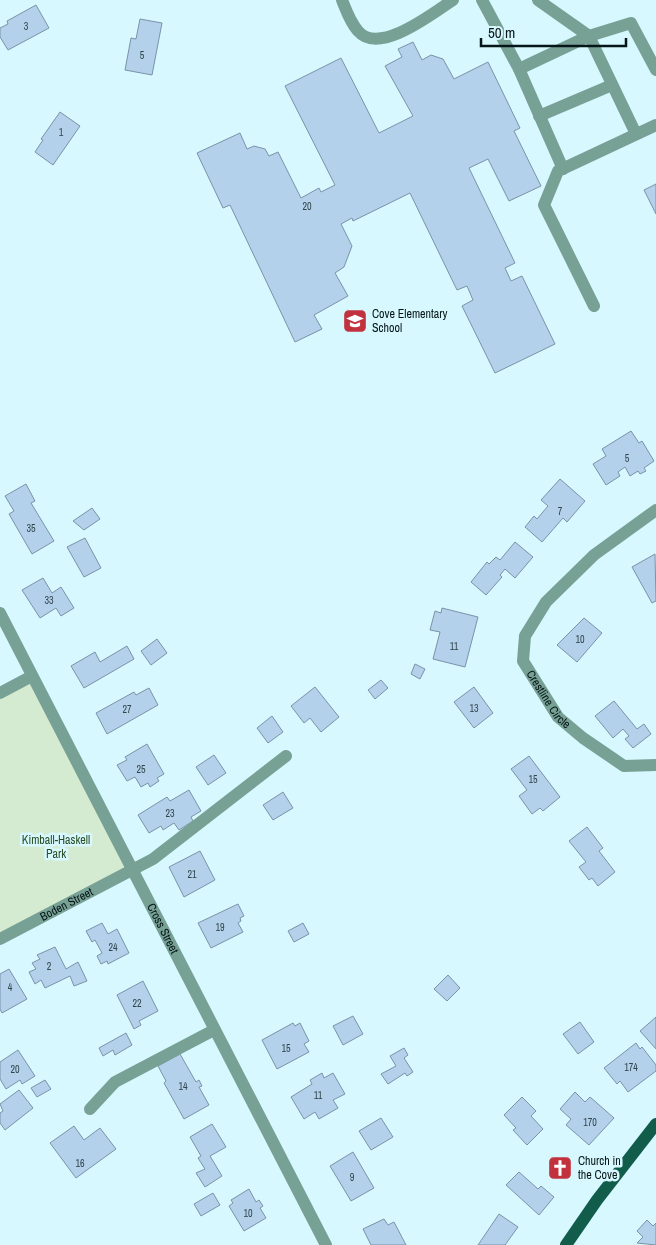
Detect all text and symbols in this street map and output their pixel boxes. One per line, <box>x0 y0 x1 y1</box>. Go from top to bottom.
scale bar <box>481 15 626 47</box>
house number: 3 <box>24 20 29 33</box>
text: 50 m <box>488 22 515 43</box>
house number: 5 <box>140 49 145 62</box>
house number: 1 <box>59 126 64 139</box>
house number: 20 <box>302 200 312 213</box>
place label: Cove Elementary School <box>372 306 448 336</box>
school or university icon: Cove Elementary School <box>342 308 368 334</box>
house number: 5 <box>625 452 630 465</box>
house number: 7 <box>558 505 563 518</box>
house number: 35 <box>26 522 36 535</box>
house number: 33 <box>44 594 54 607</box>
house number: 10 <box>575 633 585 646</box>
house number: 11 <box>450 640 459 653</box>
street label: Crestline Circle <box>523 667 574 732</box>
house number: 13 <box>469 702 479 715</box>
house number: 27 <box>122 703 132 716</box>
house number: 25 <box>136 763 146 776</box>
house number: 15 <box>528 773 538 786</box>
house number: 23 <box>165 807 175 820</box>
park label: Kimball-Haskell Park <box>22 832 90 862</box>
house number: 21 <box>187 868 197 881</box>
street label: Boden Street <box>37 884 96 925</box>
street label: Cross Street <box>143 900 183 957</box>
house number: 19 <box>215 921 225 934</box>
house number: 24 <box>108 941 118 954</box>
house number: 2 <box>47 960 52 973</box>
house number: 4 <box>8 981 13 994</box>
house number: 22 <box>132 997 142 1010</box>
house number: 15 <box>281 1042 291 1055</box>
house number: 174 <box>624 1061 638 1074</box>
house number: 20 <box>10 1063 20 1076</box>
house number: 14 <box>178 1080 188 1093</box>
house number: 11 <box>314 1089 323 1102</box>
house number: 170 <box>583 1116 597 1129</box>
place label: Church in the Cove <box>578 1153 621 1183</box>
church icon: Church in the Cove <box>547 1155 573 1181</box>
house number: 16 <box>75 1157 85 1170</box>
house number: 9 <box>350 1171 355 1184</box>
house number: 10 <box>243 1207 253 1220</box>

